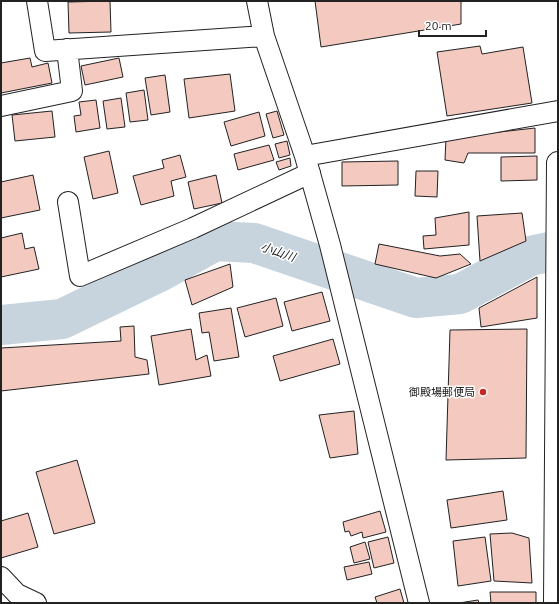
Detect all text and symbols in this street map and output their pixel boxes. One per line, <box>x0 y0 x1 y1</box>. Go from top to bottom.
scale bar <box>419 12 486 38</box>
text: 20 m <box>425 19 452 32</box>
water label: 小山川 <box>259 240 299 264</box>
place label: 御殿場郵便局 <box>408 386 475 398</box>
marker: 御殿場郵便局 <box>478 387 488 397</box>

